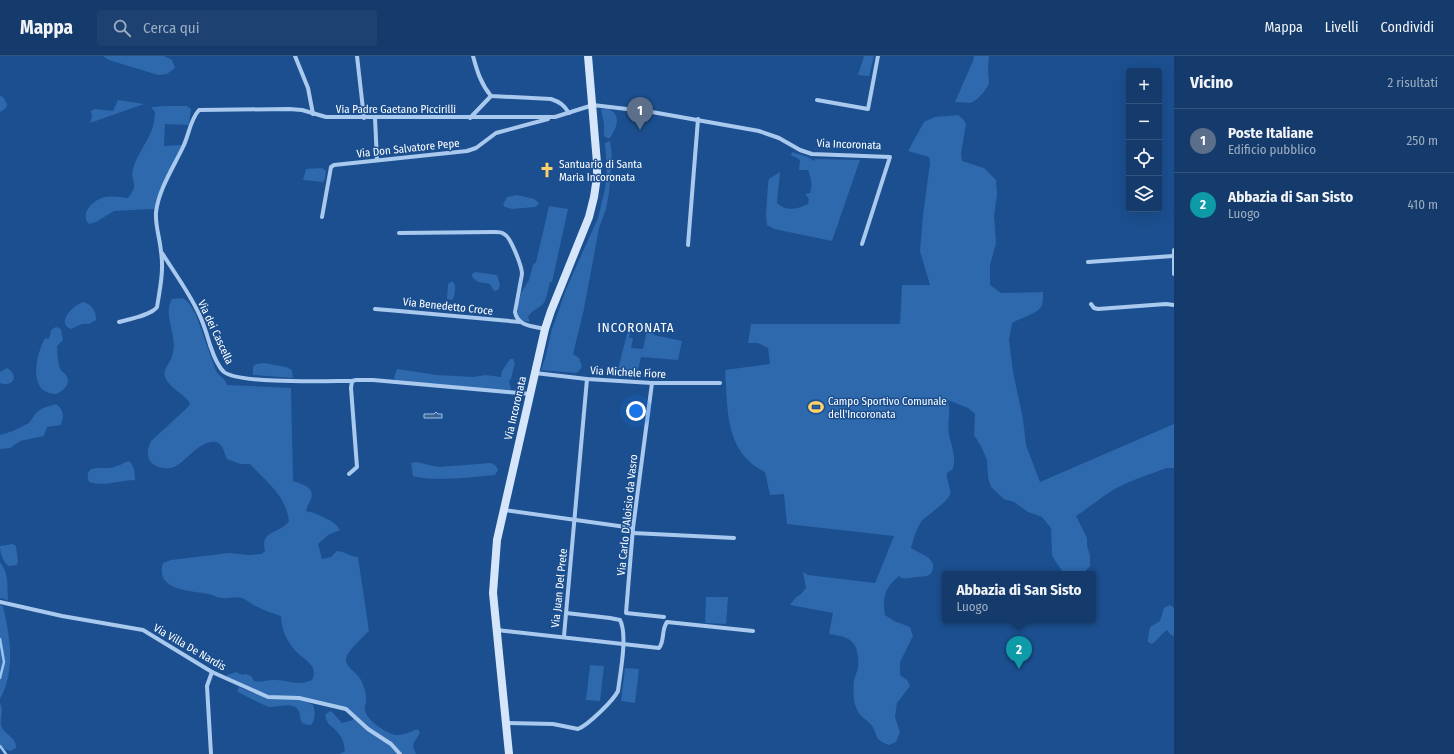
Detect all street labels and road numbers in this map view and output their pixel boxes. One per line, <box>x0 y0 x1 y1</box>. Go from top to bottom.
street label: Via Padre Gaetano Piccirilli <box>336 103 456 116</box>
street label: Via Don Salvatore Pepe <box>356 137 460 160</box>
street label: Via Incoronata <box>816 137 882 152</box>
street label: Via Benedetto Croce <box>402 295 494 318</box>
street label: Via dei Cascella <box>195 298 236 367</box>
street label: Via Michele Fiore <box>590 364 666 381</box>
street label: Via Incoronata <box>502 375 529 441</box>
street label: Via Carlo D'Aloisio da Vasro <box>615 454 640 576</box>
street label: Via Juan Del Prete <box>549 548 570 628</box>
street label: Via Villa De Nardis <box>151 621 229 674</box>

